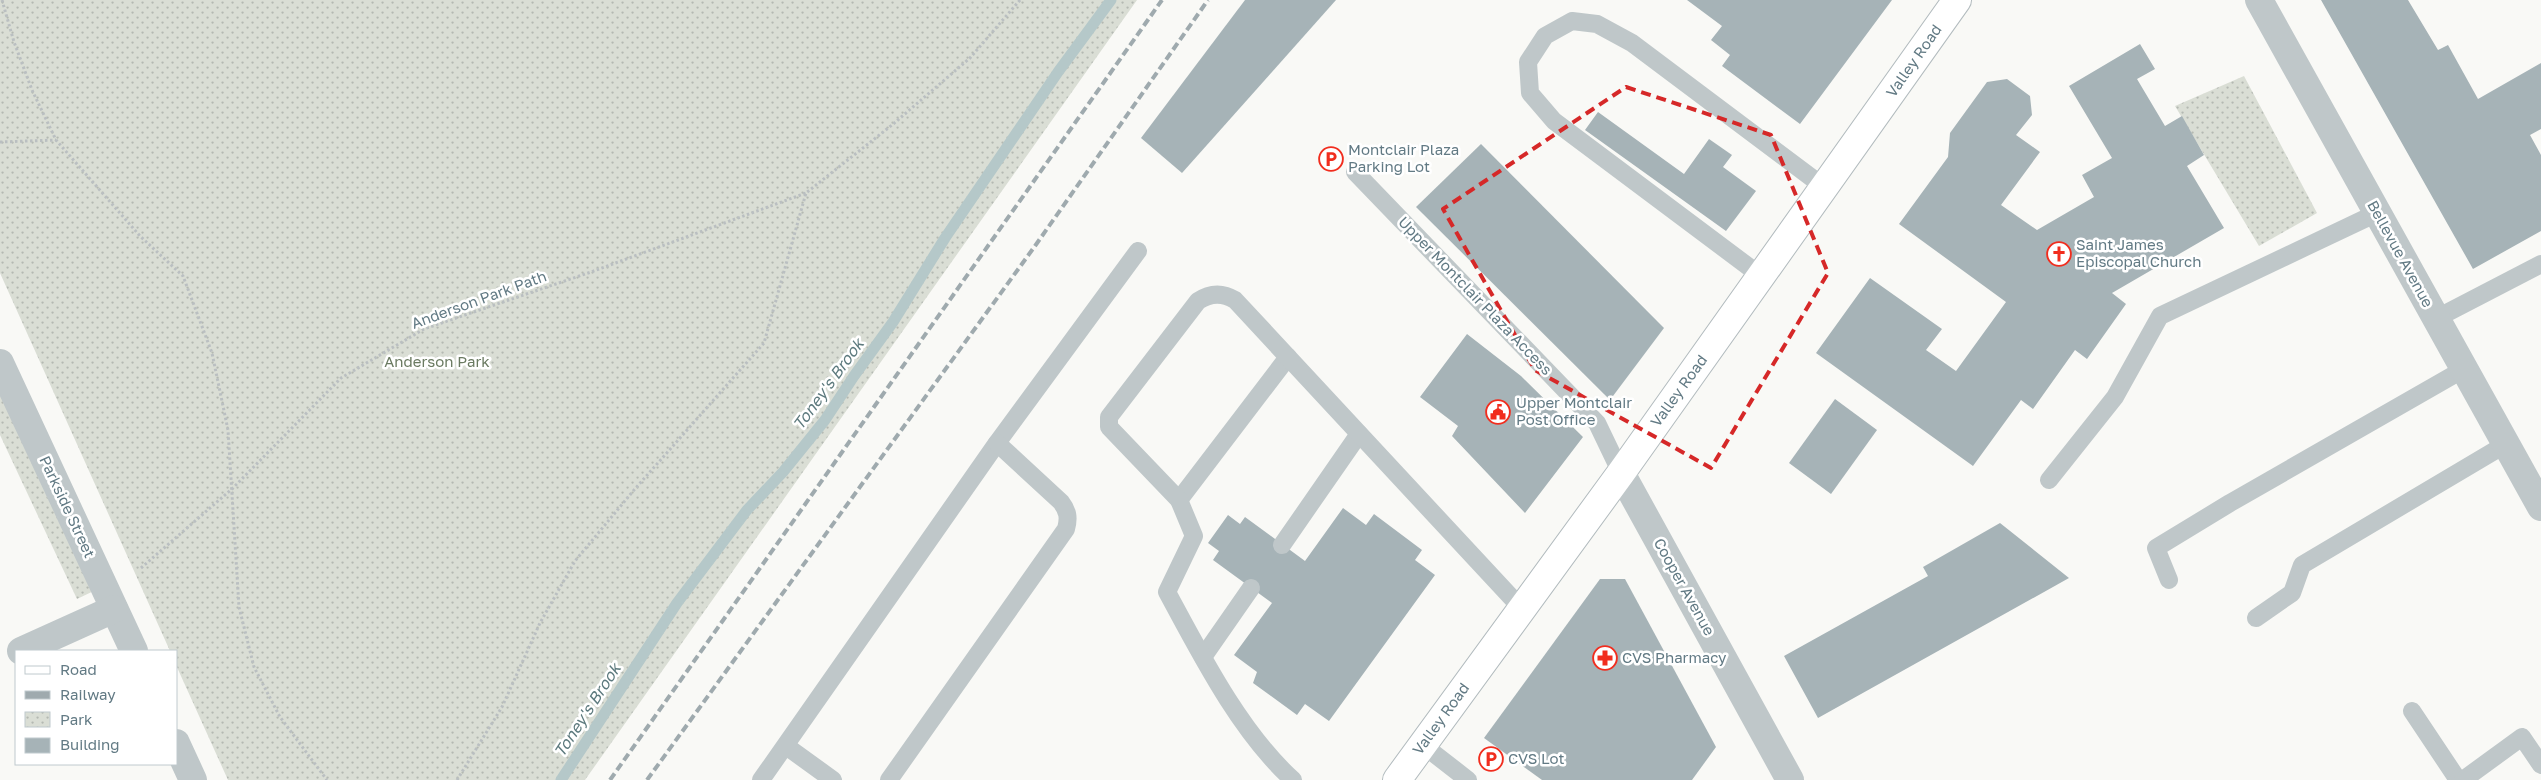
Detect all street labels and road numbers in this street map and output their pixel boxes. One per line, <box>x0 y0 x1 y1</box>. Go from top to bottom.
street label: Valley Road <box>1882 21 1945 100</box>
street label: Bellevue Avenue <box>2364 197 2438 310</box>
street label: Upper Montclair Plaza Access <box>1395 212 1556 378</box>
street label: Anderson Park Path <box>409 266 549 332</box>
street label: Valley Road <box>1646 351 1710 430</box>
street label: Parkside Street <box>36 453 99 560</box>
street label: Cooper Avenue <box>1651 535 1719 639</box>
street label: Valley Road <box>1408 679 1472 758</box>

